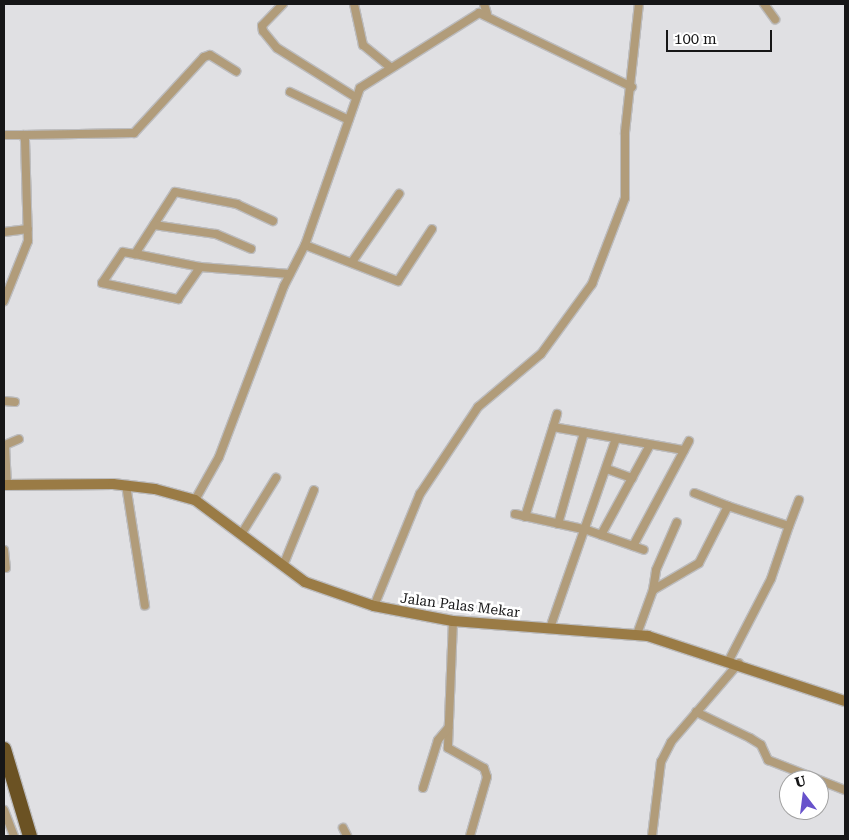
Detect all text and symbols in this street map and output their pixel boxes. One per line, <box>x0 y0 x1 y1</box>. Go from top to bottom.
scale bar <box>669 20 775 52</box>
text: 100 m <box>674 30 717 48</box>
street label: Jalan Palas Mekar <box>399 589 521 621</box>
north arrow <box>779 770 829 820</box>
text: U <box>793 772 808 791</box>

